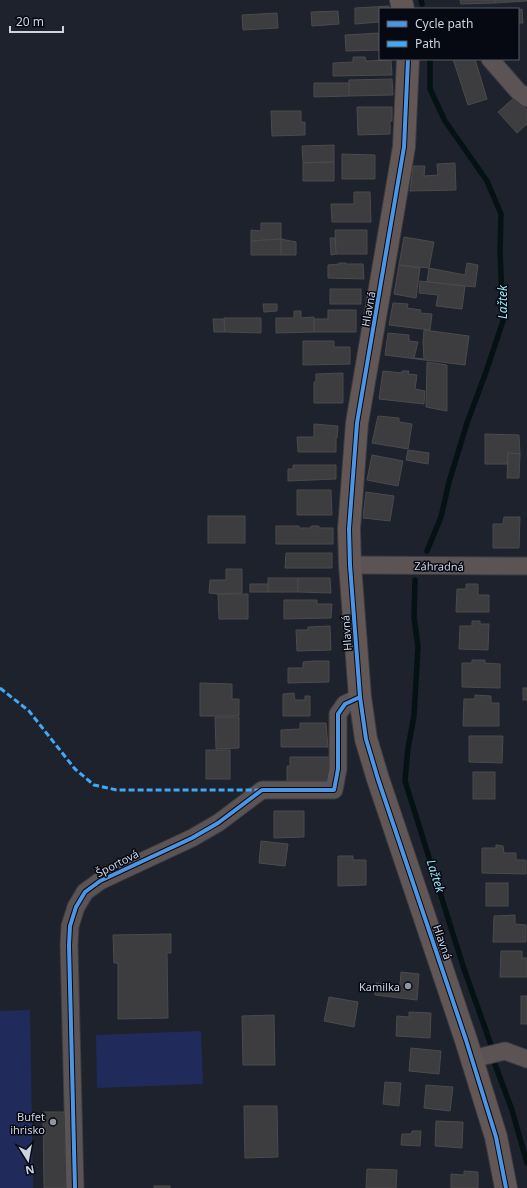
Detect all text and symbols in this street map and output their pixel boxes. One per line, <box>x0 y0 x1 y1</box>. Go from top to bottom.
scale bar <box>10 8 63 34</box>
legend <box>379 8 519 60</box>
text: 20 m <box>16 13 44 30</box>
text: Cycle path <box>415 15 473 32</box>
text: Path <box>415 35 441 52</box>
water label: Lažtek <box>494 284 511 319</box>
street label: Hlavná <box>358 290 378 328</box>
street label: Záhradná <box>414 558 464 574</box>
street label: Hlavná <box>337 615 355 651</box>
street label: Športová <box>93 846 141 880</box>
water label: Lažtek <box>423 857 450 896</box>
street label: Hlavná <box>430 923 456 961</box>
place label: Kamilka <box>359 979 400 994</box>
marker: Kamilka <box>403 981 413 991</box>
place label: Bufet ihrisko <box>10 1109 45 1137</box>
marker: Bufet ihrisko <box>48 1117 58 1127</box>
north arrow <box>8 1140 48 1180</box>
text: N <box>24 1162 36 1179</box>

